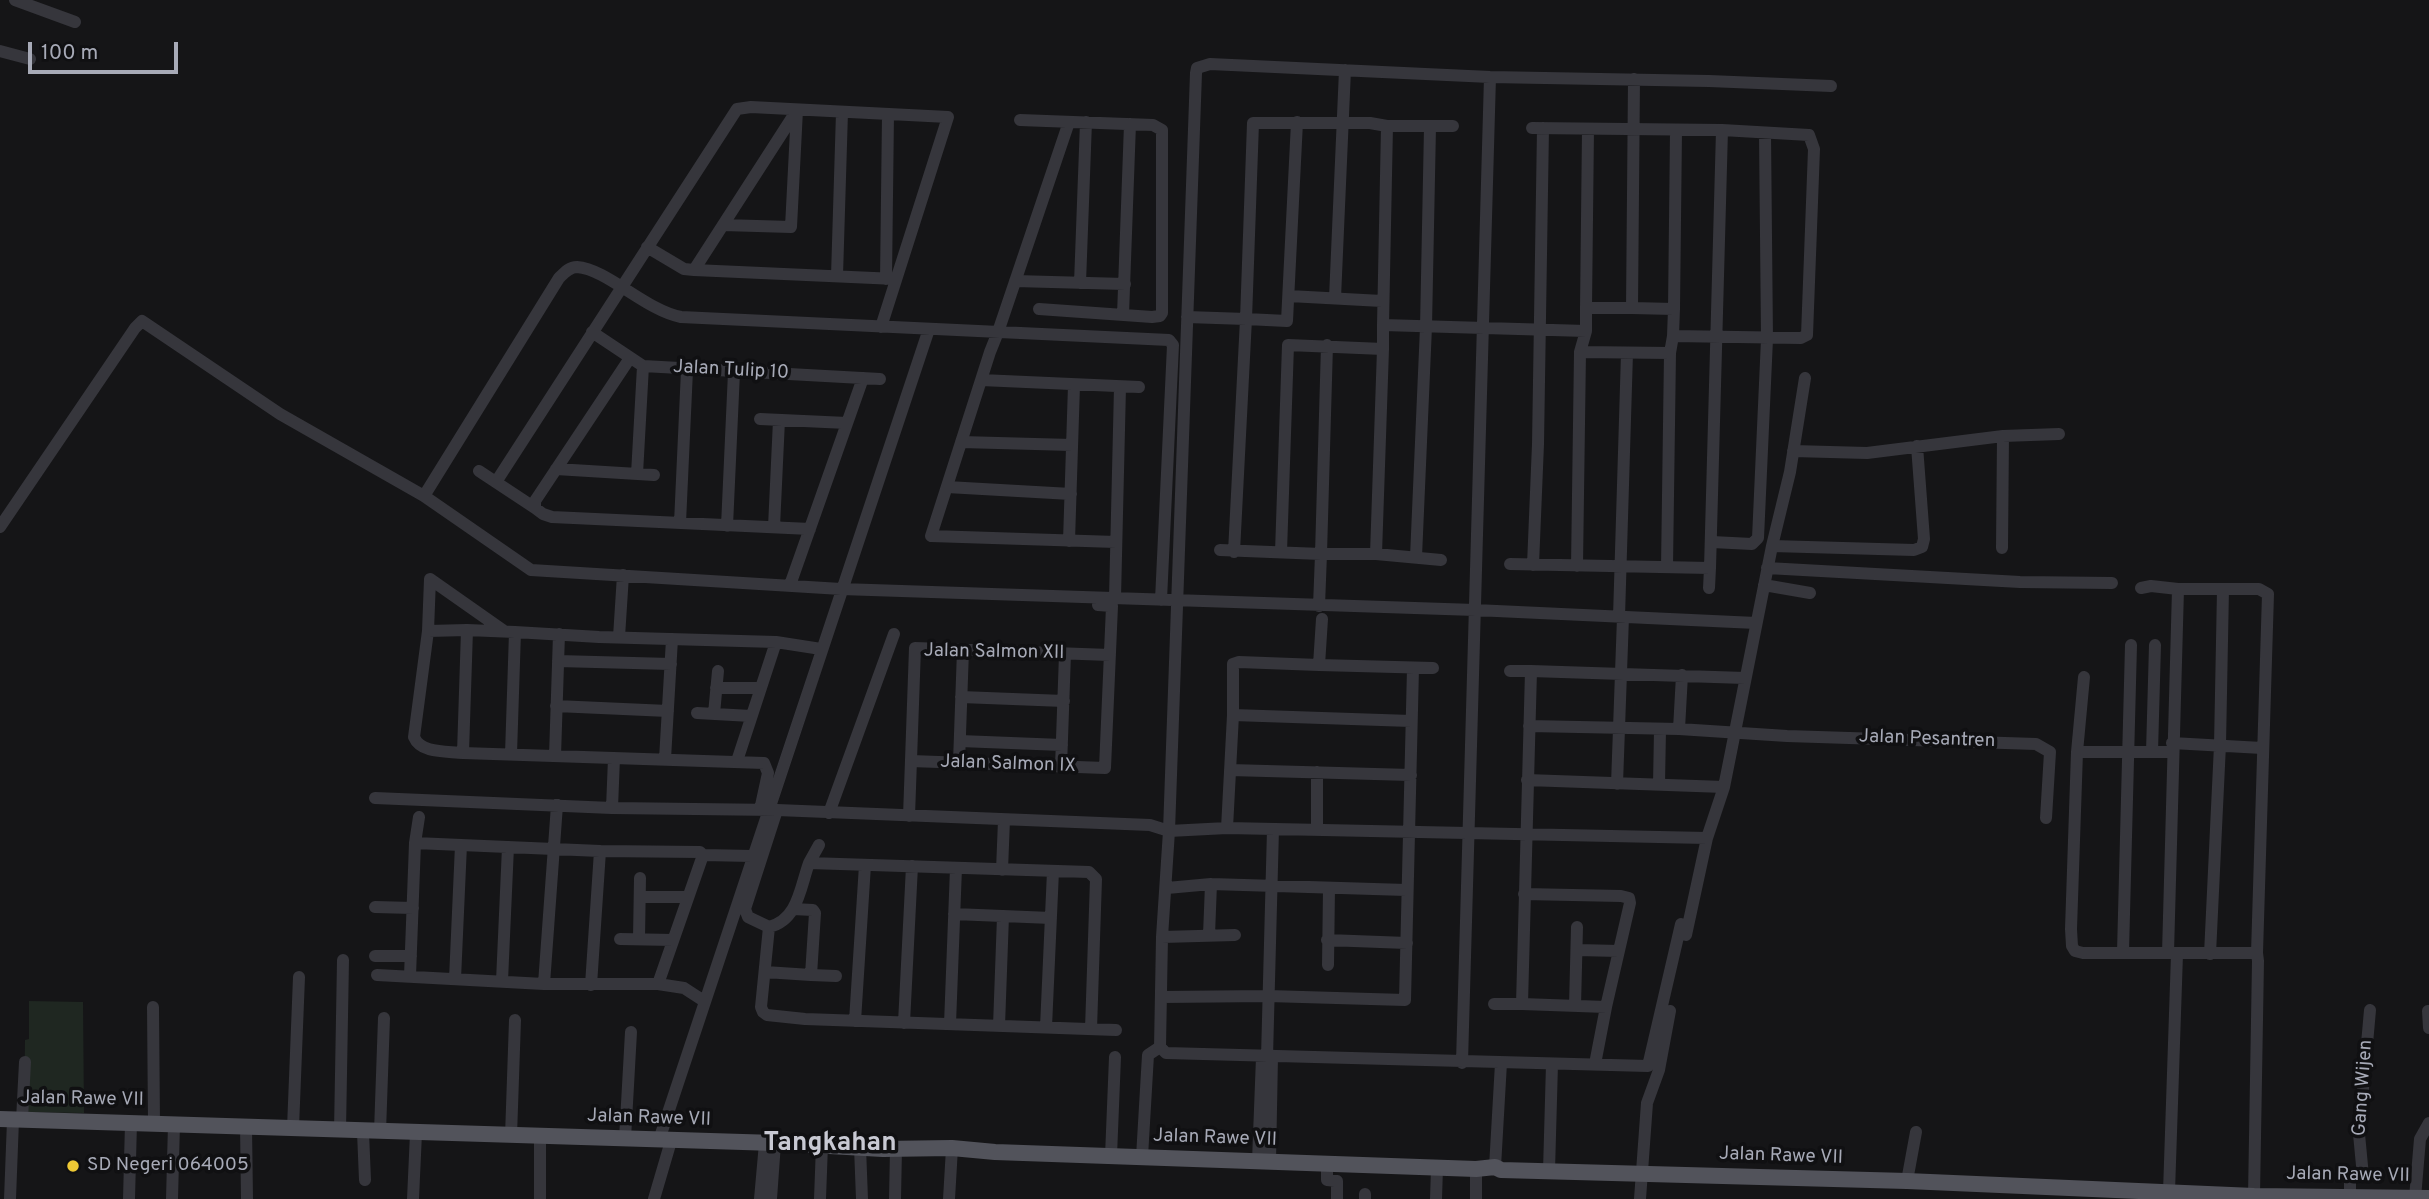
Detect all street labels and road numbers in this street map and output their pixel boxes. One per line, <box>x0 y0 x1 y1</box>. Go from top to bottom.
street label: Jalan Tulip 10 <box>672 357 790 385</box>
street label: Jalan Salmon XII <box>923 640 1065 666</box>
street label: Jalan Pesantren <box>1858 726 1996 754</box>
street label: Jalan Salmon IX <box>940 751 1076 779</box>
street label: Gang Wijen <box>2349 1039 2379 1137</box>
street label: Jalan Rawe VII <box>20 1088 144 1112</box>
street label: Jalan Rawe VII <box>587 1105 711 1133</box>
street label: Jalan Rawe VII <box>1153 1125 1277 1153</box>
street label: Jalan Rawe VII <box>1719 1143 1843 1171</box>
street label: Jalan Rawe VII <box>2286 1164 2410 1188</box>

